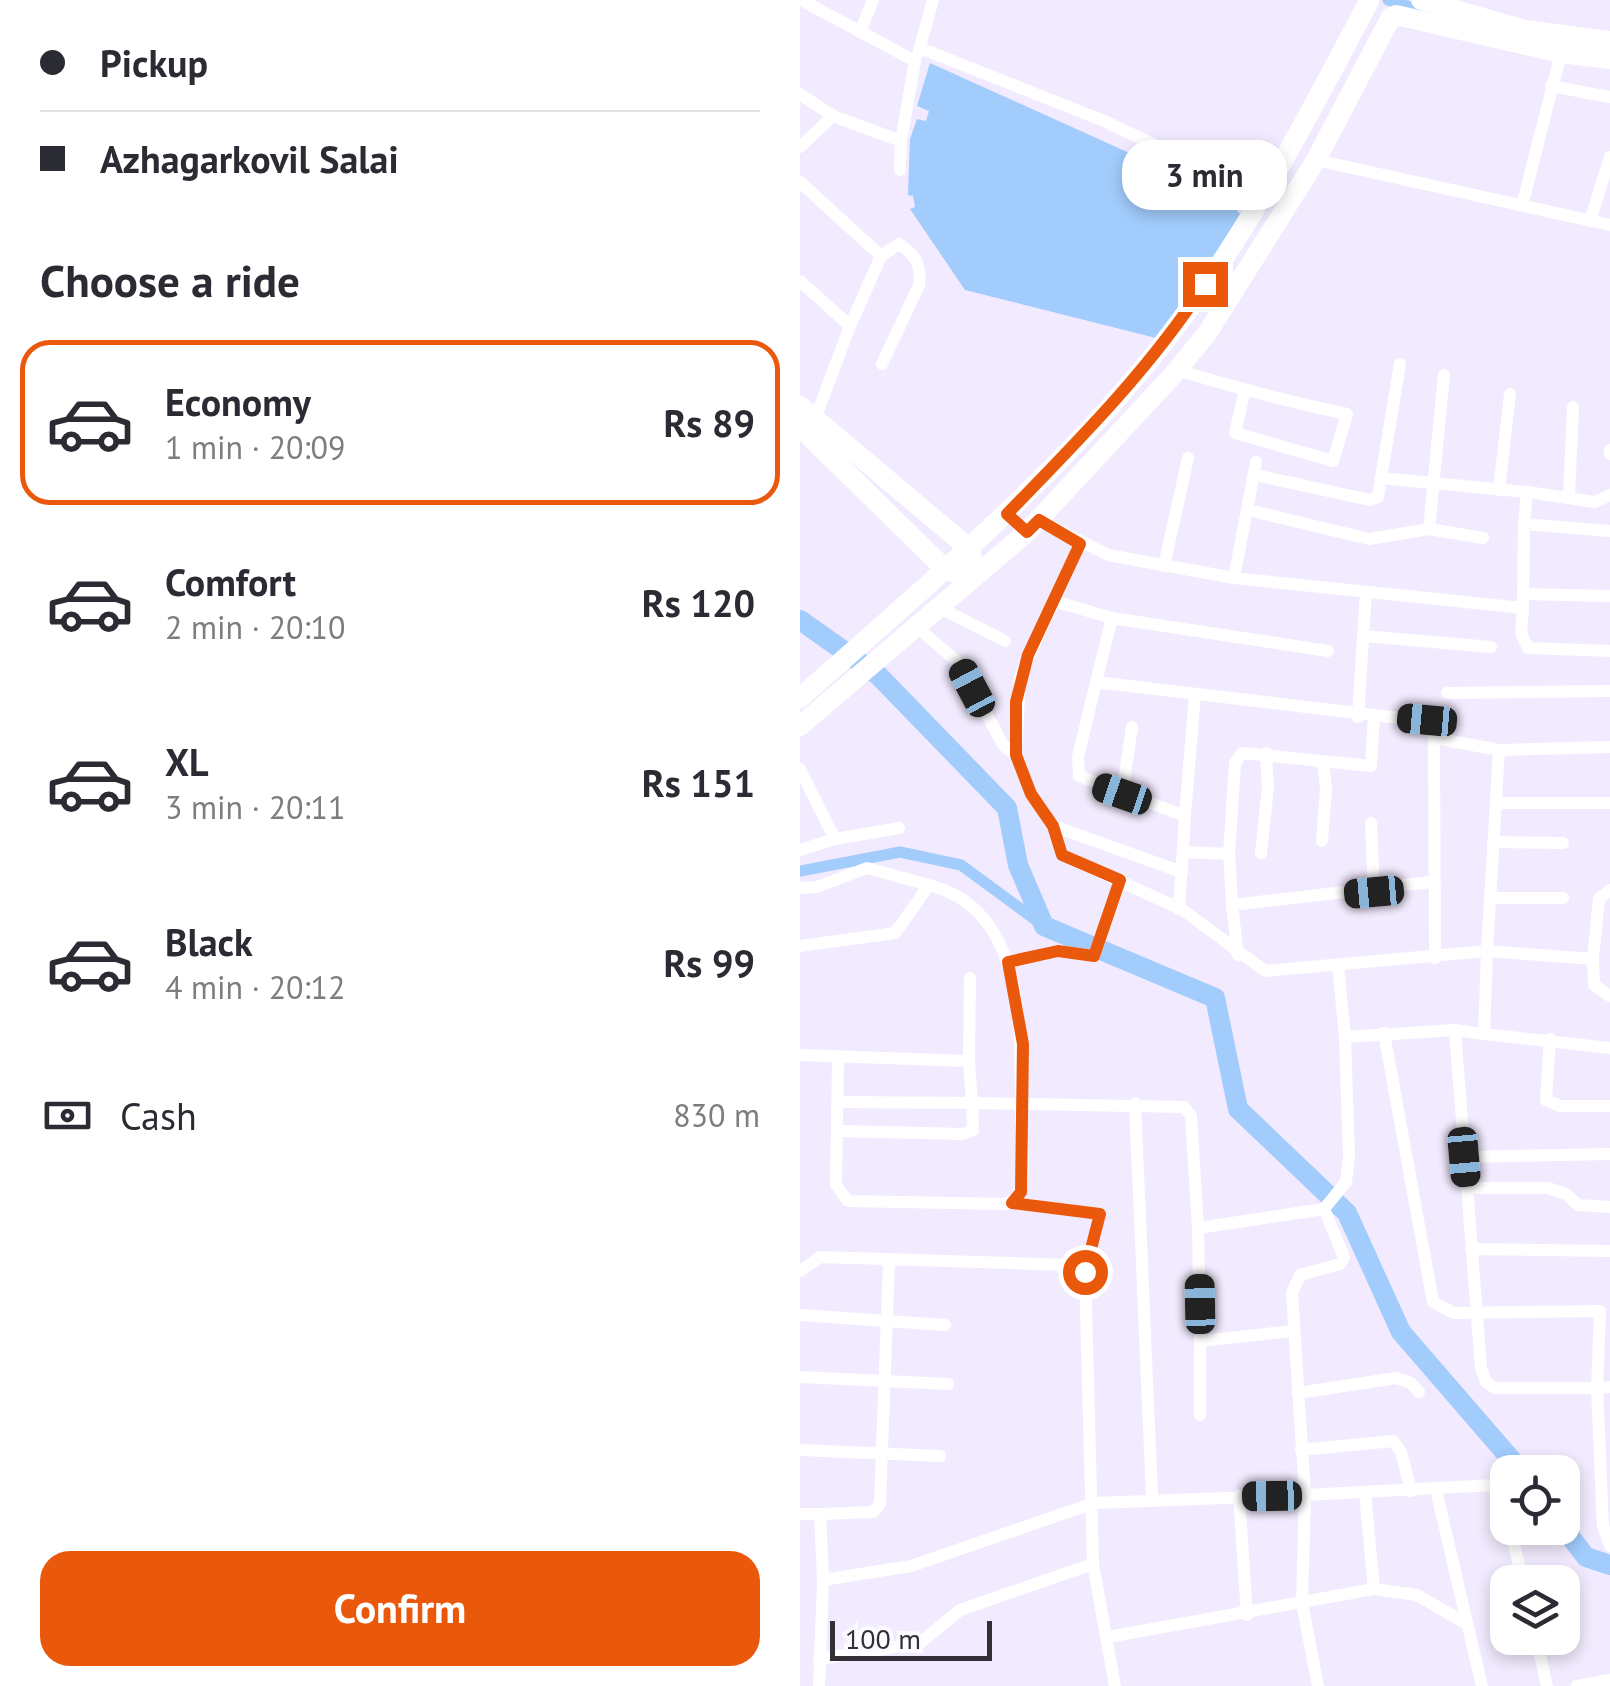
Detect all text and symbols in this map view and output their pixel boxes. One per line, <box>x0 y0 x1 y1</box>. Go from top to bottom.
text: Pickup <box>100 38 208 87</box>
text: Azhagarkovil Salai <box>100 134 399 183</box>
callout: 3 min <box>1122 139 1288 209</box>
text: 3 min <box>1165 154 1244 196</box>
text: Choose a ride <box>40 251 300 309</box>
route end <box>1183 262 1228 307</box>
text: Economy <box>165 377 311 426</box>
icon: car <box>45 378 135 468</box>
text: Rs 89 <box>663 398 755 447</box>
text: 1 min · 20:09 <box>165 426 345 468</box>
text: Comfort <box>165 557 296 606</box>
icon: car <box>45 558 135 648</box>
text: Rs 120 <box>642 578 755 627</box>
text: 2 min · 20:10 <box>165 606 345 648</box>
car <box>945 654 999 722</box>
car <box>1396 702 1458 738</box>
text: XL <box>165 737 209 786</box>
icon: car <box>45 738 135 828</box>
text: Rs 151 <box>642 758 755 807</box>
car <box>1089 770 1155 818</box>
text: 3 min · 20:11 <box>165 786 345 828</box>
car <box>1343 874 1405 910</box>
text: Black <box>165 917 253 966</box>
icon: car <box>45 918 135 1008</box>
text: Rs 99 <box>663 938 755 987</box>
text: 4 min · 20:12 <box>165 966 345 1008</box>
icon: cash <box>40 1088 95 1143</box>
text: Cash <box>120 1091 197 1140</box>
text: 830 m <box>673 1094 760 1136</box>
car <box>1446 1126 1482 1188</box>
route start <box>1063 1250 1108 1295</box>
car <box>1184 1274 1216 1334</box>
map controls <box>1490 1455 1580 1655</box>
button: locate <box>1490 1455 1580 1545</box>
car <box>1242 1480 1302 1512</box>
button: Confirm <box>40 1551 760 1666</box>
button: layers <box>1490 1565 1580 1655</box>
scale bar <box>830 1616 992 1660</box>
text: 100 m <box>845 1620 921 1657</box>

